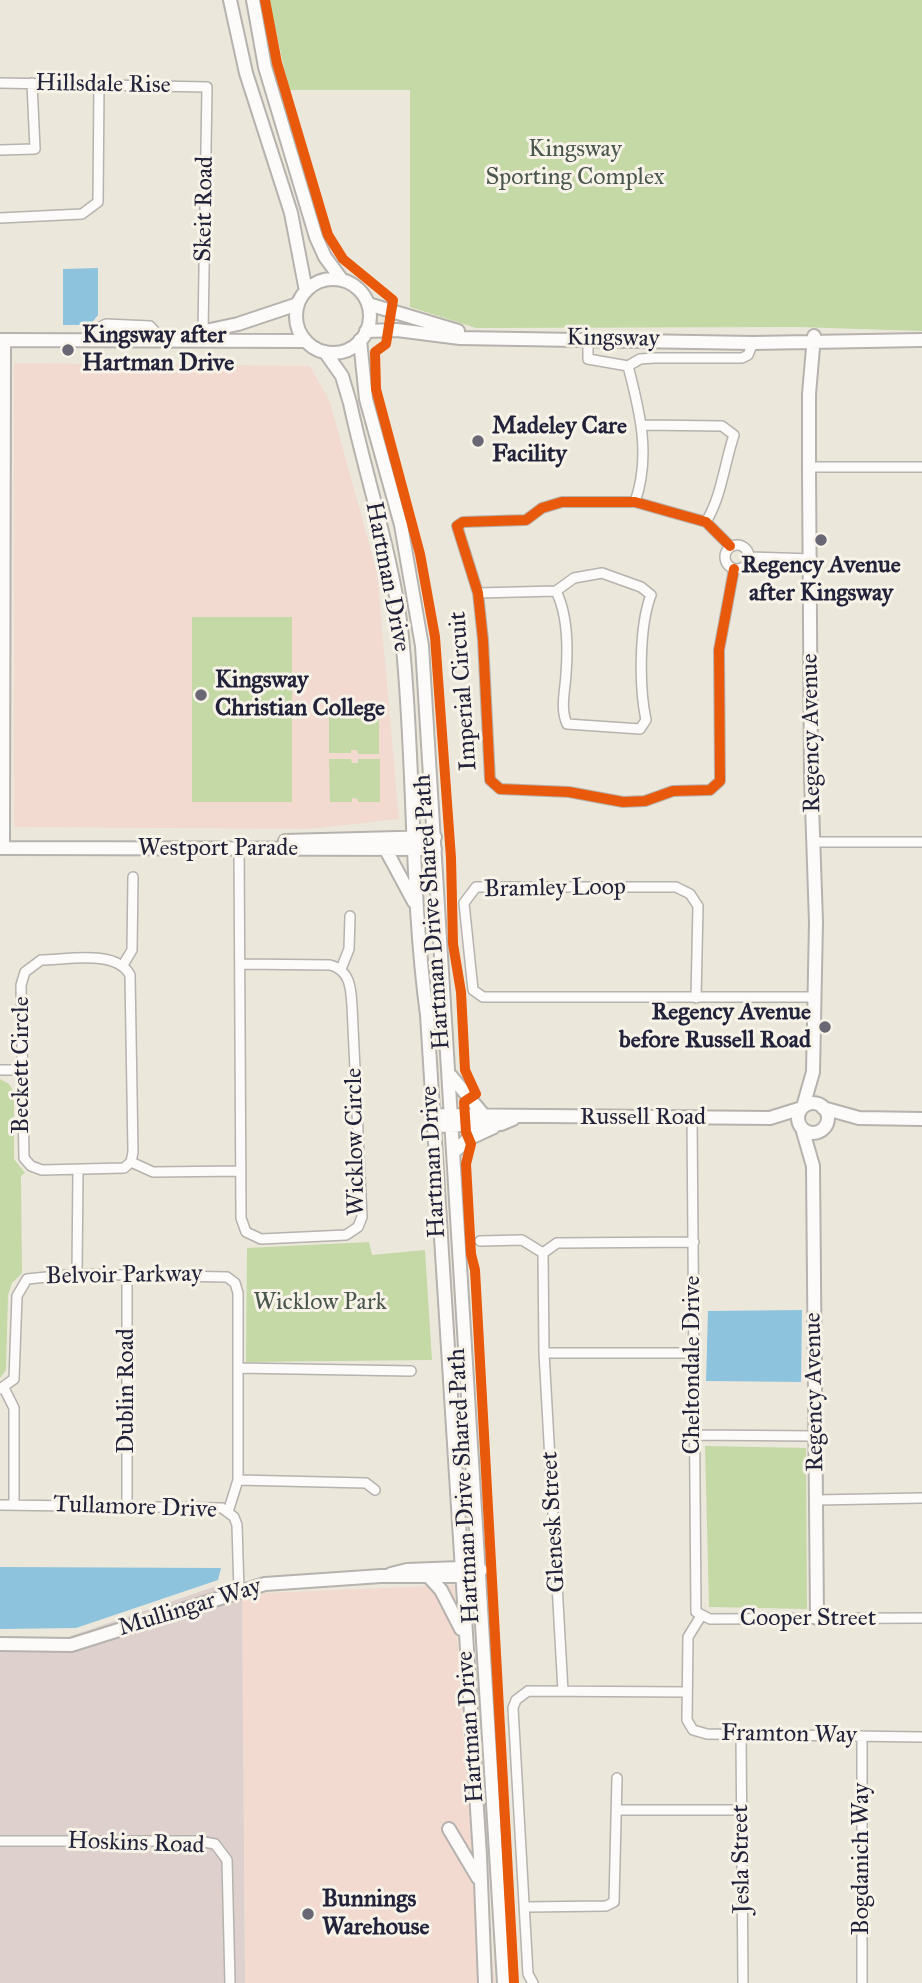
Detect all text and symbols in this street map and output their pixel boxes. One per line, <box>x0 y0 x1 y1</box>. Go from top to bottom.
street label: Hillsdale Rise <box>35 69 171 101</box>
park label: Kingsway Sporting Complex <box>485 136 665 192</box>
street label: Skeit Road <box>190 156 220 262</box>
place label: Kingsway after Hartman Drive <box>82 322 234 378</box>
street label: Kingsway <box>566 324 660 354</box>
marker: Kingsway after Hartman Drive <box>60 342 76 358</box>
place label: Madeley Care Facility <box>492 413 627 469</box>
marker: Madeley Care Facility <box>470 433 486 449</box>
street label: Hartman Drive <box>358 499 416 655</box>
marker: Regency Avenue after Kingsway <box>813 532 829 548</box>
place label: Regency Avenue after Kingsway <box>741 552 901 608</box>
street label: Imperial Circuit <box>444 610 484 772</box>
street label: Regency Avenue <box>796 653 828 813</box>
place label: Kingsway Christian College <box>215 667 385 723</box>
marker: Kingsway Christian College <box>193 687 209 703</box>
street label: Hartman Drive Shared Path <box>409 773 457 1051</box>
street label: Westport Parade <box>138 835 298 863</box>
street label: Bramley Loop <box>484 873 626 905</box>
street label: Beckett Circle <box>8 996 36 1134</box>
place label: Regency Avenue before Russell Road <box>619 999 811 1055</box>
marker: Regency Avenue before Russell Road <box>817 1019 833 1035</box>
street label: Wicklow Circle <box>340 1068 372 1216</box>
street label: Hartman Drive <box>416 1085 452 1239</box>
street label: Russell Road <box>580 1104 706 1132</box>
street label: Belvoir Parkway <box>45 1260 203 1292</box>
street label: Cheltondale Drive <box>679 1275 707 1455</box>
park label: Wicklow Park <box>253 1289 387 1317</box>
street label: Regency Avenue <box>799 1312 831 1472</box>
street label: Dublin Road <box>113 1328 141 1454</box>
street label: Hartman Drive Shared Path <box>443 1347 487 1625</box>
street label: Glenesk Street <box>536 1451 572 1593</box>
street label: Tullamore Drive <box>53 1491 217 1525</box>
street label: Mullingar Way <box>115 1573 265 1643</box>
street label: Cooper Street <box>740 1605 876 1633</box>
street label: Hartman Drive <box>451 1650 491 1804</box>
street label: Framton Way <box>721 1719 857 1751</box>
street label: Bogdanich Way <box>848 1783 876 1935</box>
street label: Jesla Street <box>727 1804 757 1914</box>
street label: Hoskins Road <box>67 1827 205 1861</box>
place label: Bunnings Warehouse <box>322 1886 430 1942</box>
marker: Bunnings Warehouse <box>300 1906 316 1922</box>

